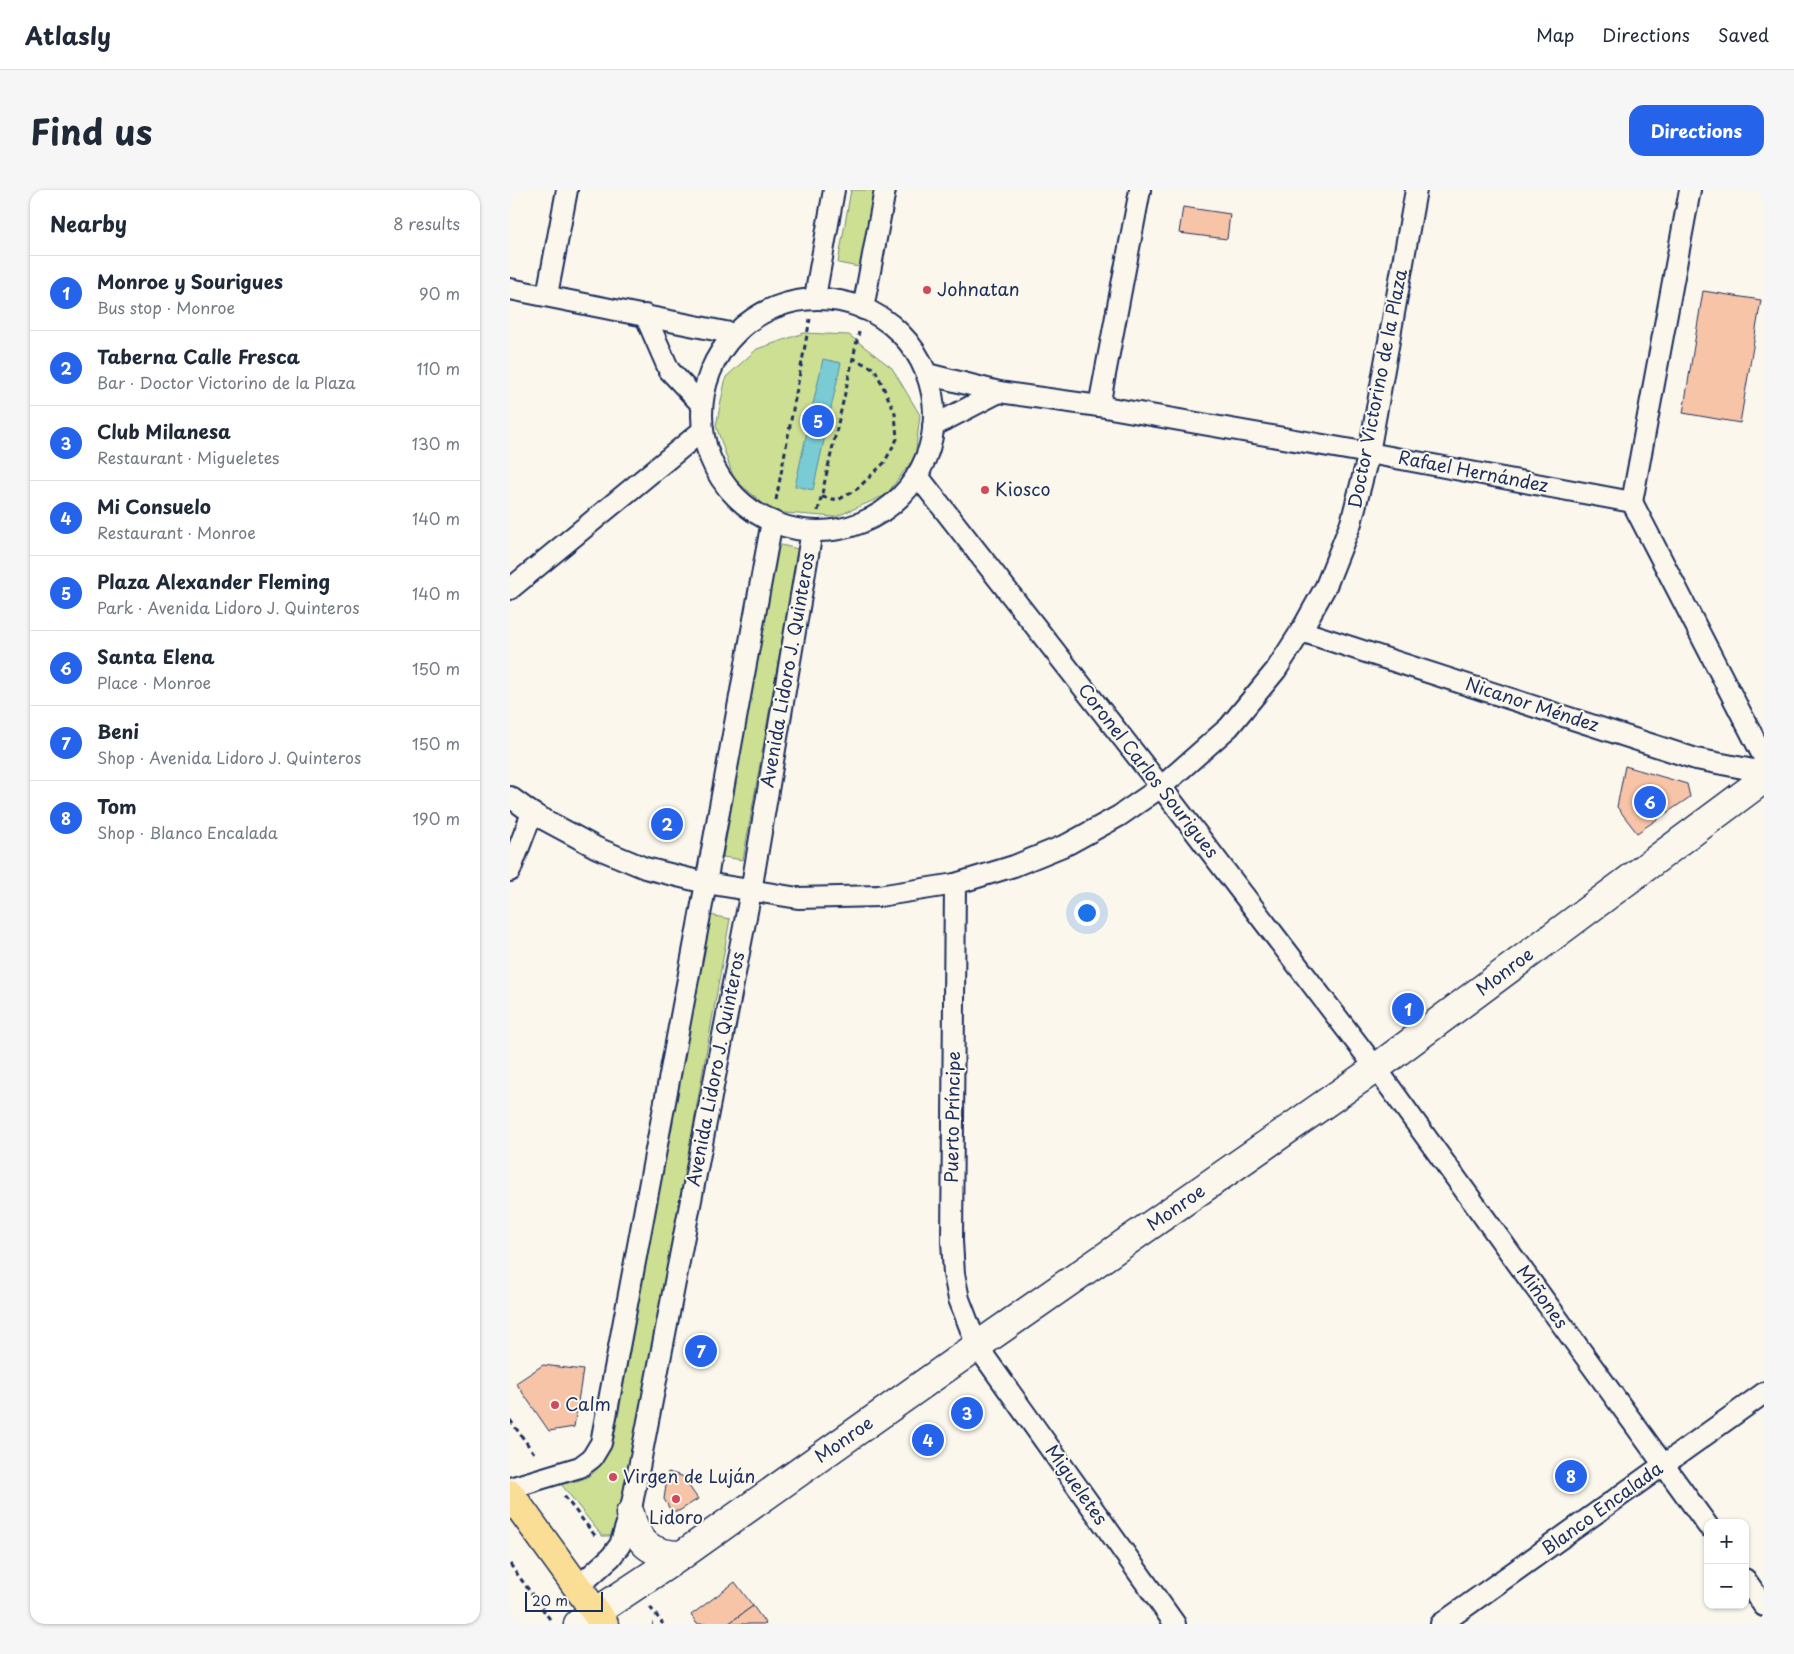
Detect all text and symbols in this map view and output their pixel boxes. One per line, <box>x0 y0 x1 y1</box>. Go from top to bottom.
text: Atlasly <box>25 17 111 53</box>
text: Map <box>1536 21 1574 48</box>
text: Directions <box>1602 21 1690 48</box>
text: Saved <box>1718 21 1769 48</box>
text: Find us <box>30 104 152 157</box>
button: Directions <box>1629 105 1764 156</box>
text: Nearby <box>50 207 127 239</box>
text: 8 results <box>393 211 460 235</box>
street label: Doctor Victorino de la Plaza <box>1340 266 1413 511</box>
text: Monroe y Sourigues <box>97 267 283 295</box>
place label: Johnatan <box>937 275 1020 302</box>
text: 1 <box>62 281 70 305</box>
text: 90 m <box>419 281 460 305</box>
marker: Johnatan <box>921 284 933 296</box>
text: Bus stop · Monroe <box>97 295 235 319</box>
text: Taberna Calle Fresca <box>97 342 300 370</box>
text: 2 <box>60 356 72 380</box>
text: 110 m <box>417 356 460 380</box>
text: Bar · Doctor Victorino de la Plaza <box>97 370 356 394</box>
pin: 5 <box>802 402 834 440</box>
text: Club Milanesa <box>97 417 231 445</box>
text: 3 <box>61 431 71 455</box>
text: 130 m <box>412 431 460 455</box>
street label: Rafael Hernández <box>1396 443 1551 498</box>
text: Restaurant · Migueletes <box>97 445 280 469</box>
place label: Kiosco <box>995 475 1050 502</box>
marker: Kiosco <box>979 484 991 496</box>
text: Mi Consuelo <box>97 492 211 520</box>
text: 4 <box>61 506 71 530</box>
text: 140 m <box>412 506 460 530</box>
text: Restaurant · Monroe <box>97 520 256 544</box>
street label: Avenida Lidoro J. Quinteros <box>753 550 821 789</box>
text: Plaza Alexander Fleming <box>97 567 330 595</box>
text: 5 <box>61 581 71 605</box>
text: 140 m <box>412 581 460 605</box>
text: Park · Avenida Lidoro J. Quinteros <box>97 595 359 619</box>
text: Santa Elena <box>97 642 215 670</box>
text: 6 <box>60 656 72 680</box>
text: 150 m <box>412 656 460 680</box>
street label: Nicanor Méndez <box>1462 669 1603 738</box>
text: Place · Monroe <box>97 670 211 694</box>
street label: Coronel Carlos Sourigues <box>1072 677 1226 863</box>
text: Beni <box>97 717 139 745</box>
text: 7 <box>61 731 71 755</box>
text: 150 m <box>412 731 460 755</box>
text: Shop · Avenida Lidoro J. Quinteros <box>97 745 361 769</box>
pin: 6 <box>1634 783 1666 821</box>
text: Tom <box>97 792 137 820</box>
pin: 2 <box>651 805 683 843</box>
text: 8 <box>61 806 71 830</box>
text: 190 m <box>412 806 460 830</box>
text: Shop · Blanco Encalada <box>97 820 278 844</box>
your location <box>1074 900 1100 926</box>
street label: Monroe <box>1470 940 1539 1001</box>
street label: Avenida Lidoro J. Quinteros <box>679 949 751 1188</box>
pin: 1 <box>1392 990 1424 1028</box>
street label: Puerto Príncipe <box>937 1051 966 1183</box>
street label: Monroe <box>1140 1177 1210 1237</box>
street label: Miñones <box>1511 1259 1576 1334</box>
pin: 7 <box>685 1332 717 1370</box>
place label: Calm <box>565 1390 611 1417</box>
pin: 3 <box>951 1394 983 1432</box>
marker: Calm <box>549 1399 561 1411</box>
street label: Monroe <box>808 1409 878 1469</box>
pin: 4 <box>912 1421 944 1459</box>
street label: Migueletes <box>1040 1438 1115 1530</box>
street label: Blanco Encalada <box>1535 1454 1668 1561</box>
pin: 8 <box>1555 1457 1587 1495</box>
place label: Virgen de Luján <box>623 1462 755 1489</box>
marker: Virgen de Luján <box>607 1471 619 1483</box>
marker: Lidoro <box>670 1493 682 1505</box>
place label: Lidoro <box>649 1503 703 1530</box>
map controls <box>1704 1519 1749 1609</box>
button: + <box>1704 1519 1749 1564</box>
button: − <box>1704 1564 1749 1609</box>
scale bar <box>525 1589 602 1612</box>
text: 20 m <box>532 1590 568 1611</box>

